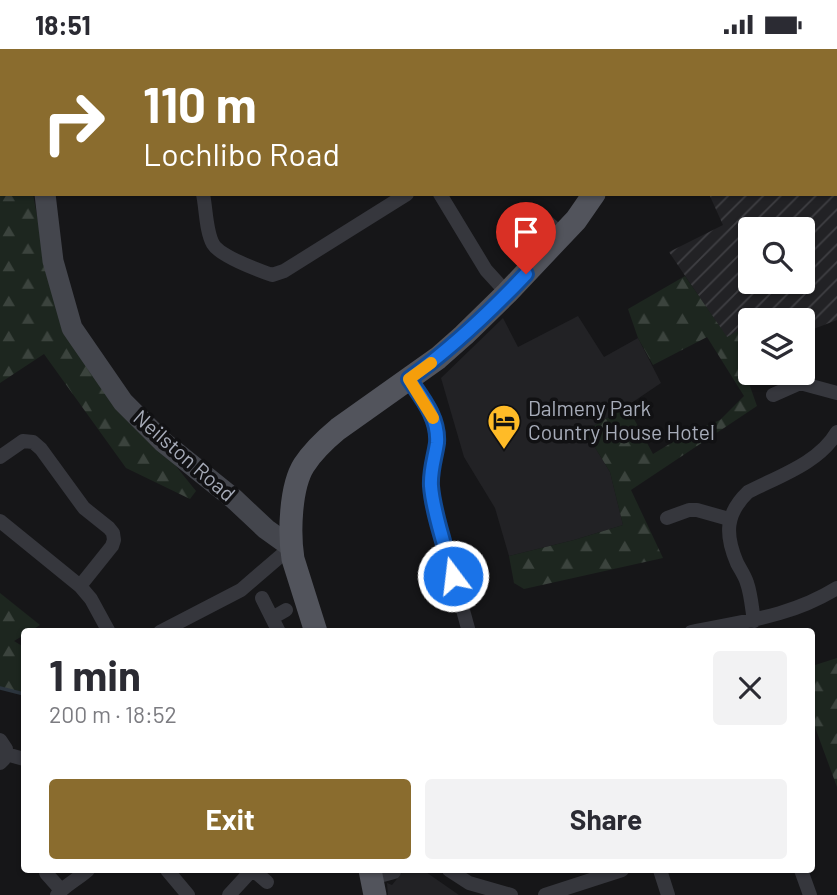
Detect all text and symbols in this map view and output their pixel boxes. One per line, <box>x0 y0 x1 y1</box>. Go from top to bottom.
text: 18:51 <box>35 9 91 40</box>
text: 110 m <box>143 74 257 133</box>
icon: right <box>28 77 119 168</box>
text: Lochlibo Road <box>143 134 340 172</box>
pin <box>496 202 556 274</box>
icon: arrive <box>507 213 545 251</box>
map controls <box>738 217 815 385</box>
button: search <box>738 217 815 294</box>
button: layers <box>738 308 815 385</box>
place label: Dalmeny Park Country House Hotel <box>528 395 715 444</box>
hotel icon: Dalmeny Park Country House Hotel <box>485 402 523 451</box>
street label: Neilston Road <box>129 404 241 506</box>
position arrow <box>416 539 490 613</box>
text: 1 min <box>49 649 141 699</box>
button: close <box>713 651 787 725</box>
text: 200 m · 18:52 <box>49 700 177 728</box>
button: Exit <box>49 779 411 859</box>
button: Share <box>425 779 787 859</box>

